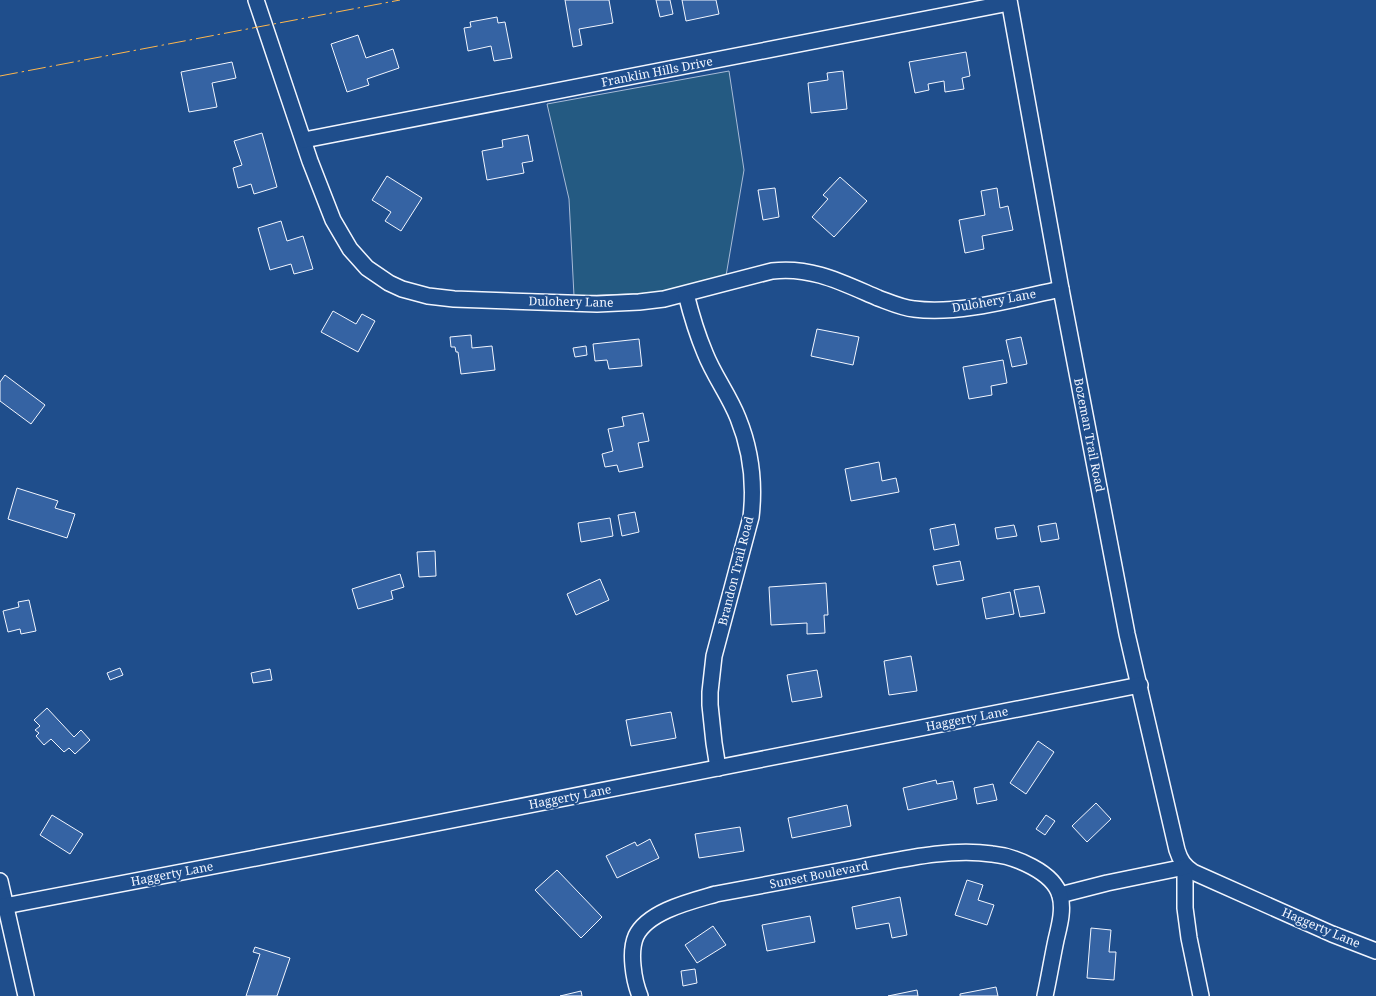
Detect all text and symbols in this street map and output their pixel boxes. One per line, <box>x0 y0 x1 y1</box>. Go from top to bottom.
street label: Franklin Hills Drive <box>600 52 714 91</box>
street label: Dulohery Lane <box>951 285 1037 316</box>
street label: Dulohery Lane <box>528 292 614 311</box>
street label: Bozeman Trail Road <box>1070 377 1109 494</box>
street label: Brandon Trail Road <box>714 514 757 627</box>
street label: Haggerty Lane <box>924 702 1010 735</box>
street label: Haggerty Lane <box>527 780 613 813</box>
street label: Sunset Boulevard <box>768 856 870 892</box>
street label: Haggerty Lane <box>129 857 215 890</box>
street label: Haggerty Lane <box>1279 903 1363 952</box>

